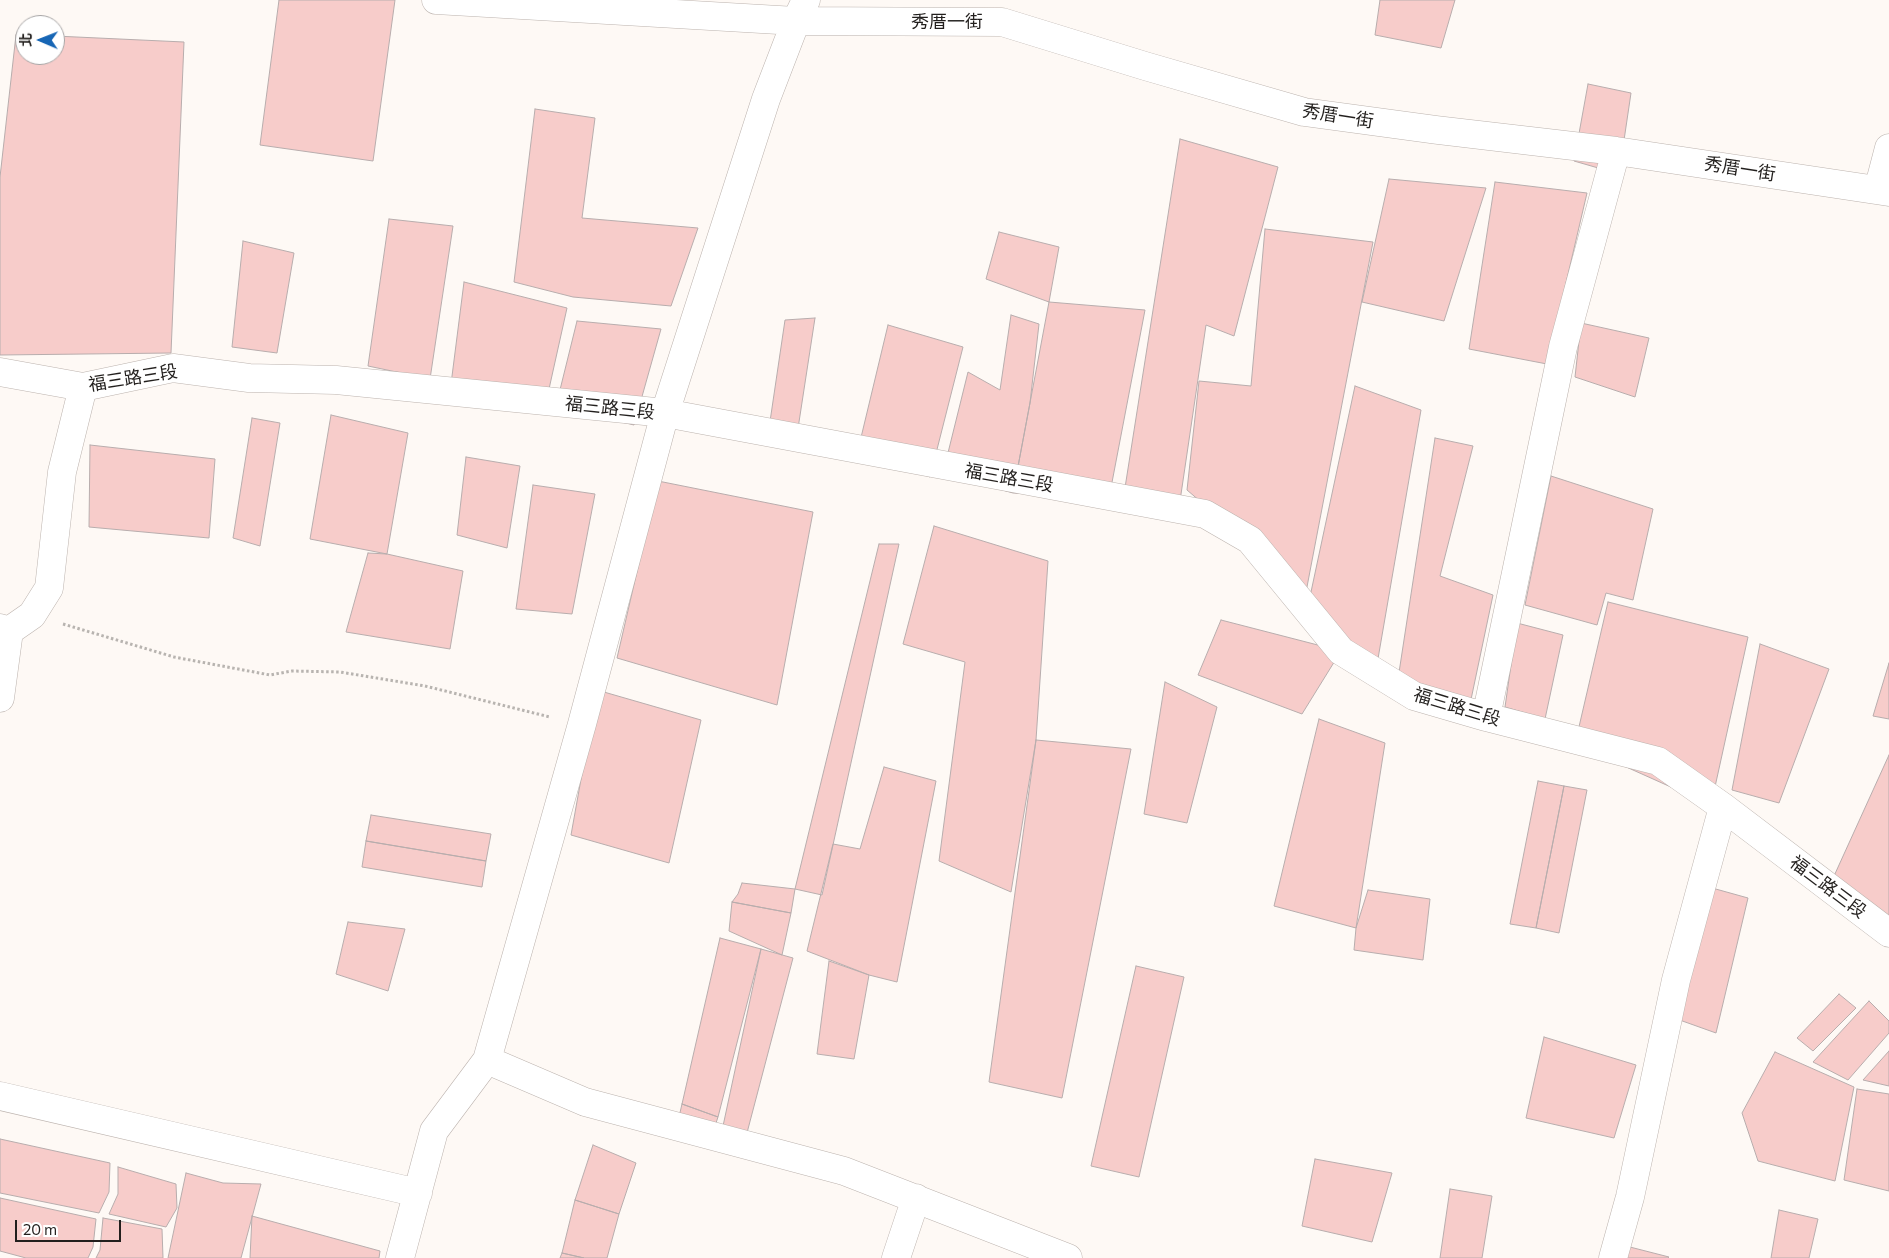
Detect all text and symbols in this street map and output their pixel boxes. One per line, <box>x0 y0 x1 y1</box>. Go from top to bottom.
street label: 秀厝一街 <box>911 11 983 33</box>
north arrow <box>15 15 65 65</box>
text: 北 <box>17 33 34 47</box>
street label: 秀厝一街 <box>1301 100 1375 132</box>
street label: 秀厝一街 <box>1703 153 1777 185</box>
street label: 福三路三段 <box>87 360 179 396</box>
street label: 福三路三段 <box>564 393 656 423</box>
street label: 福三路三段 <box>963 460 1055 496</box>
street label: 福三路三段 <box>1411 684 1503 730</box>
street label: 福三路三段 <box>1786 851 1870 923</box>
scale bar <box>18 1210 124 1242</box>
text: 20 m <box>23 1220 57 1238</box>

